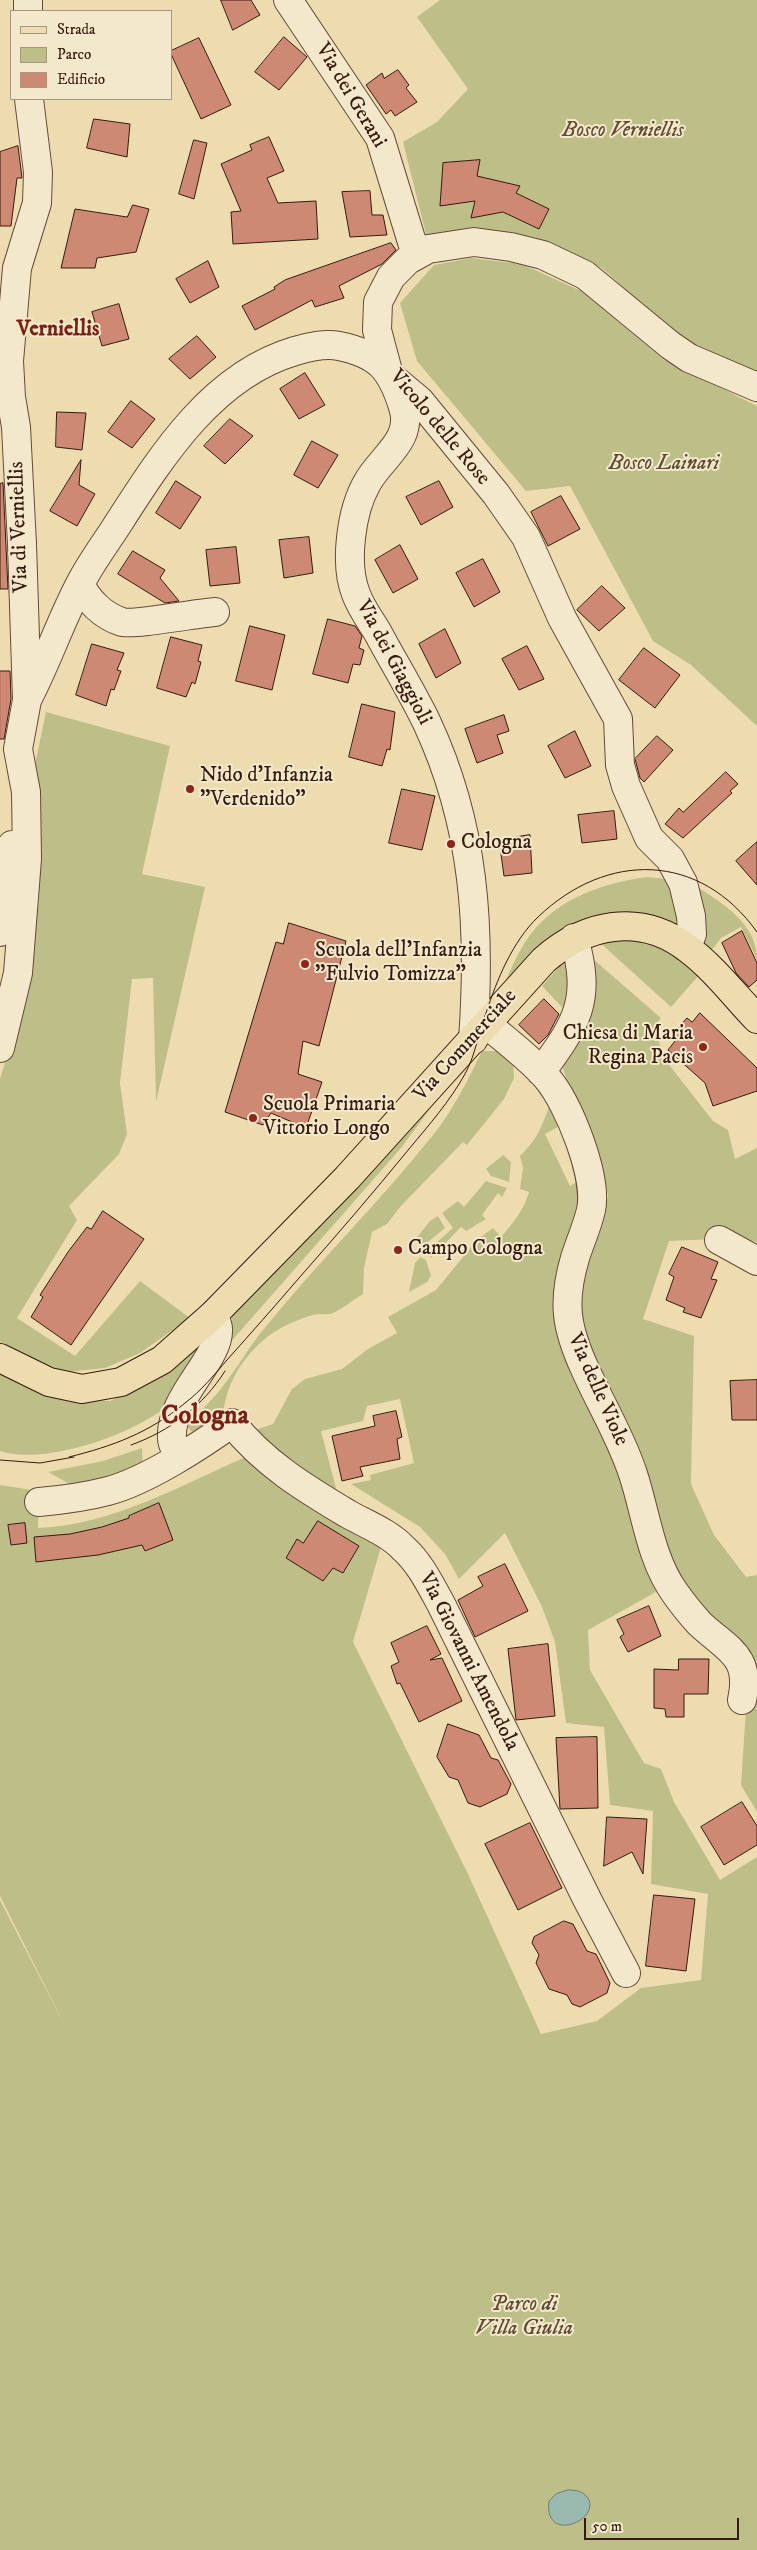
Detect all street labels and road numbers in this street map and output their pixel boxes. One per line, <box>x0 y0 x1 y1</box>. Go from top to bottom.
street label: Via dei Gerani <box>309 39 391 153</box>
street label: Vicolo delle Rose <box>383 365 495 491</box>
street label: Via di Verniellis <box>5 461 35 593</box>
street label: Via dei Giaggioli <box>350 596 436 730</box>
street label: Via Commerciale <box>409 985 523 1107</box>
street label: Via delle Viole <box>561 1330 633 1450</box>
street label: Via Giovanni Amendola <box>412 1569 524 1755</box>

